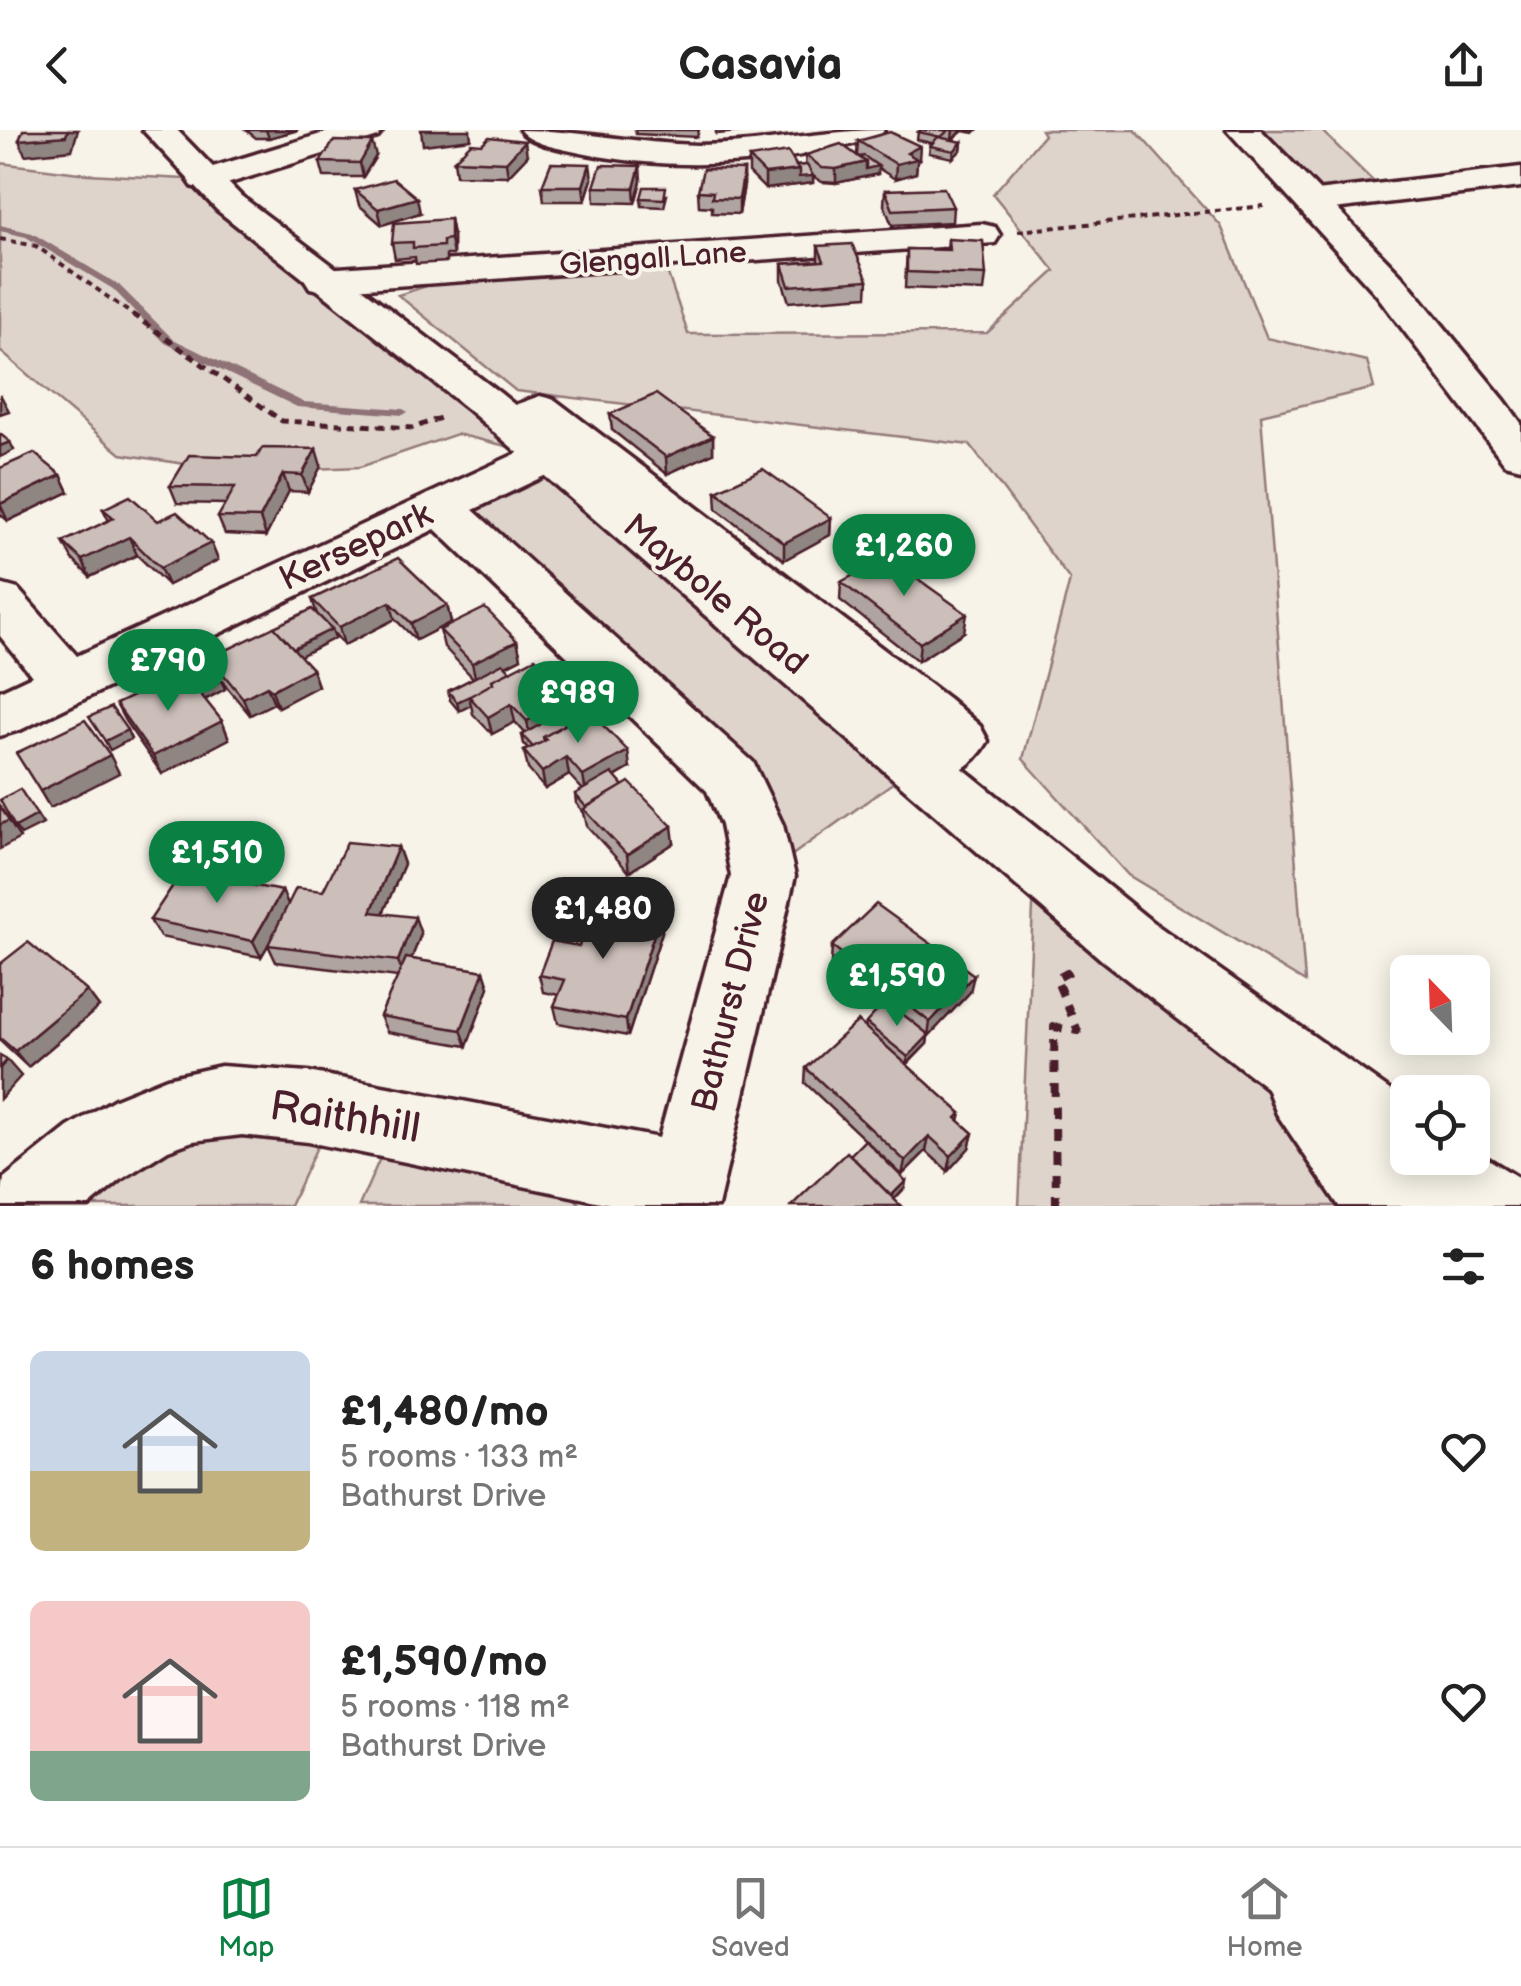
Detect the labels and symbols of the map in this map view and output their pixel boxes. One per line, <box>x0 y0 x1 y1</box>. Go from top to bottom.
street label: Glengall Lane <box>558 235 748 283</box>
street label: Kersepark <box>273 493 440 601</box>
street label: Maybole Road <box>614 505 816 685</box>
pin: £1,260 <box>823 514 985 599</box>
pin: £790 <box>109 629 227 714</box>
pin: £989 <box>519 661 637 746</box>
pin: £1,510 <box>136 821 298 906</box>
pin: £1,480 <box>522 877 684 962</box>
street label: Bathurst Drive <box>683 887 779 1117</box>
pin: £1,590 <box>816 944 978 1029</box>
north arrow <box>1390 955 1490 1055</box>
street label: Raithhill <box>266 1081 424 1155</box>

